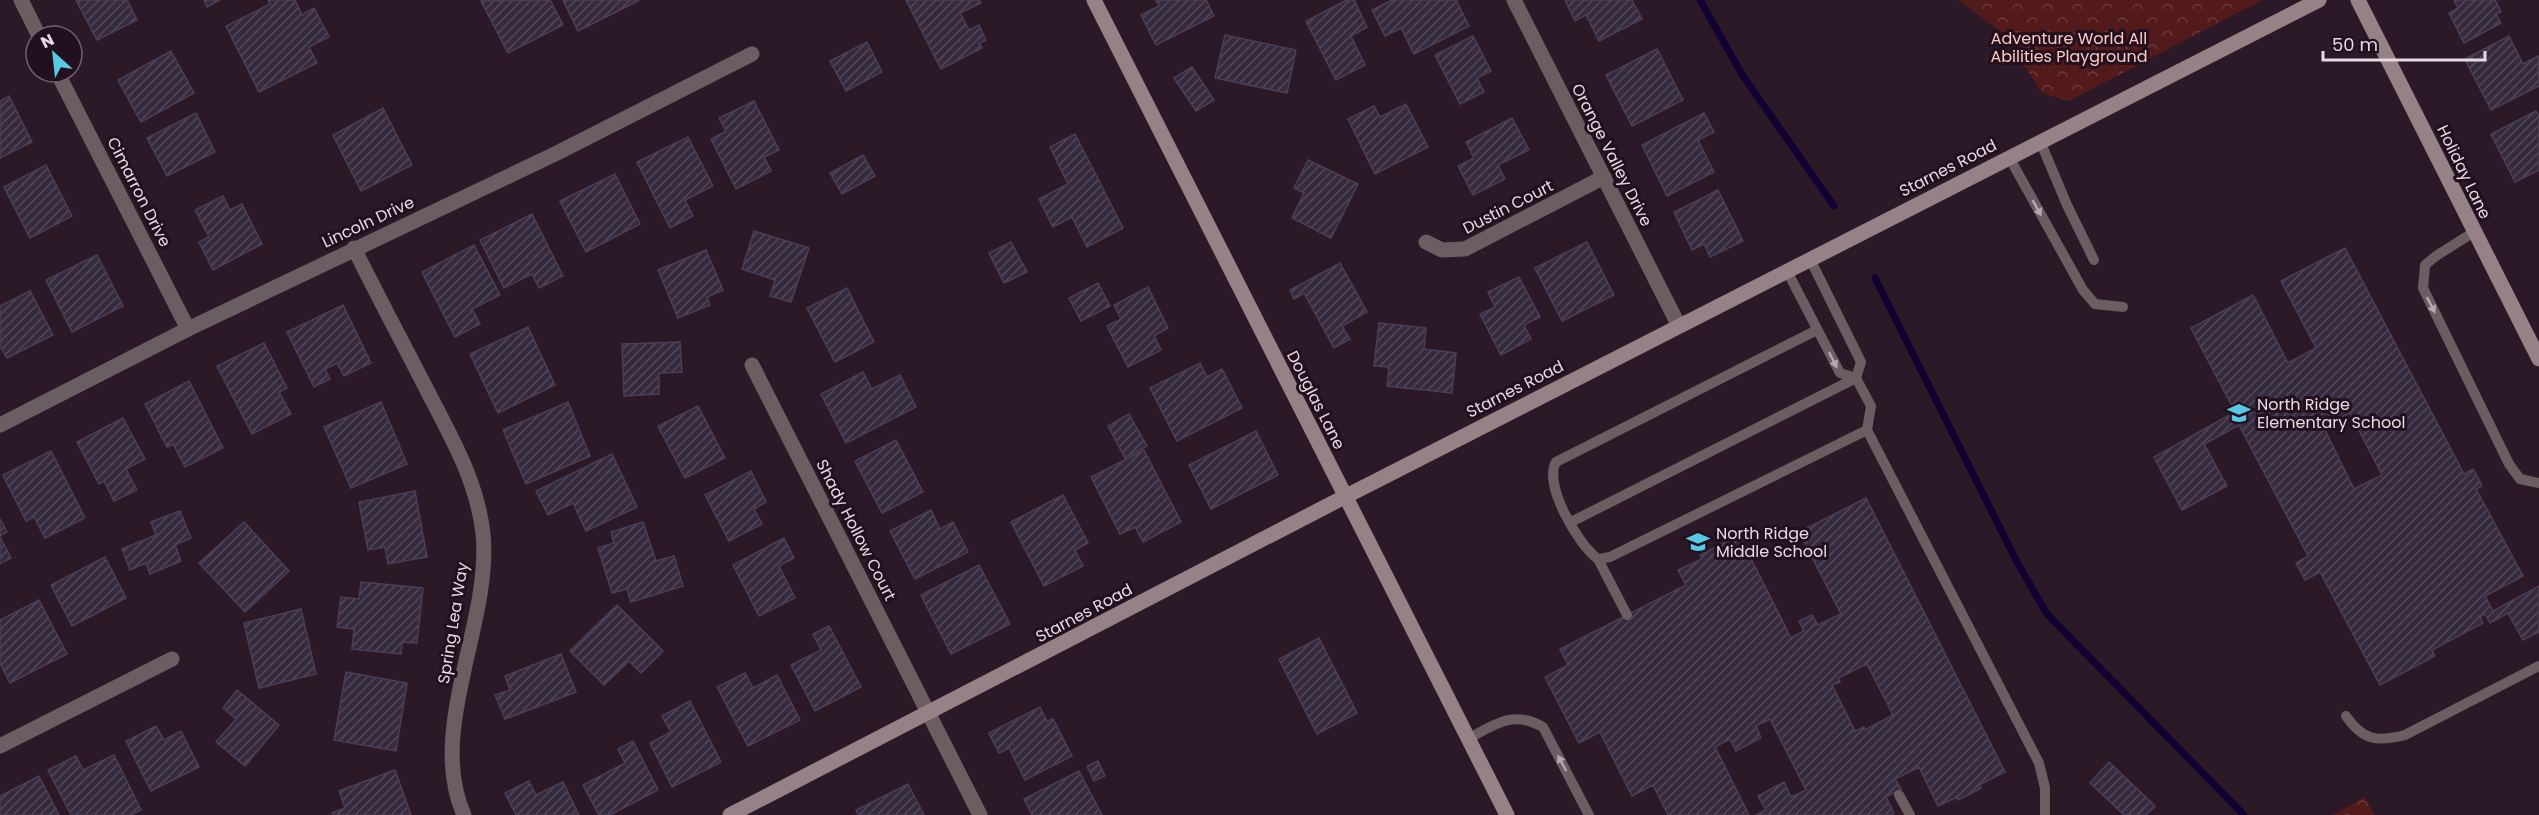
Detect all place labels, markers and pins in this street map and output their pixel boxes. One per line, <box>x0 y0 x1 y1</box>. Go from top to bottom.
place label: North Ridge Elementary School <box>2257 393 2405 434</box>
school or university icon: North Ridge Elementary School <box>2226 400 2252 426</box>
place label: North Ridge Middle School <box>1716 522 1827 563</box>
school or university icon: North Ridge Middle School <box>1685 529 1711 555</box>

